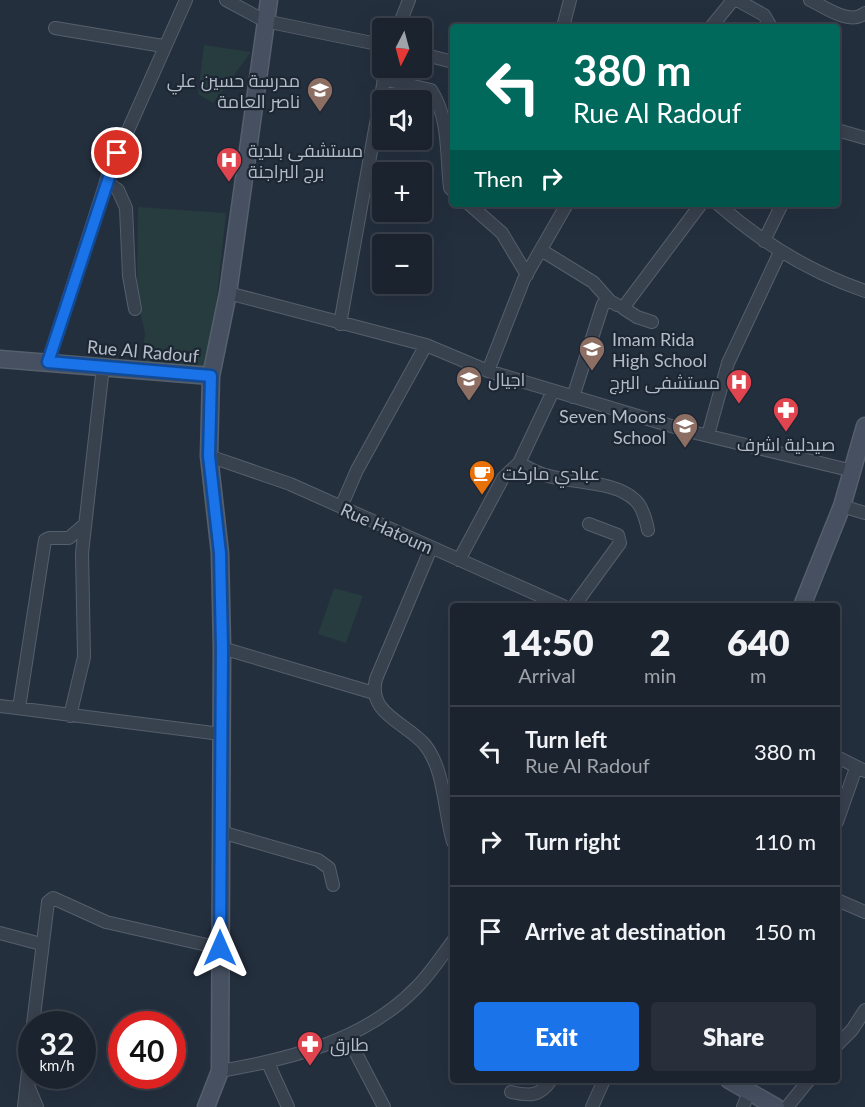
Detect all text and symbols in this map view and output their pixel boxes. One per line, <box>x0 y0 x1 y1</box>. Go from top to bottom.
north arrow <box>372 18 432 78</box>
map controls <box>372 18 432 294</box>
text: 380 m <box>573 45 691 95</box>
icon: left <box>474 48 552 126</box>
place label: مدرسة حسين علي ناصر العامة <box>167 69 300 113</box>
school or university icon: مدرسة حسين علي ناصر العامة <box>305 75 335 113</box>
button: sound <box>372 90 432 150</box>
text: Rue Al Radouf <box>573 96 741 129</box>
pin <box>91 127 142 178</box>
icon: arrive <box>100 136 133 169</box>
place label: مستشفی بلدیة برج البراجنة <box>248 139 363 184</box>
hospital icon: مستشفی بلدیة برج البراجنة <box>214 145 244 183</box>
button: + <box>372 162 432 222</box>
icon: right <box>535 162 568 195</box>
text: Then <box>474 165 523 192</box>
button: − <box>372 234 432 294</box>
place label: Imam Rida High School <box>612 328 707 371</box>
school or university icon: Imam Rida High School <box>577 334 607 372</box>
street label: Rue Al Radouf <box>86 335 201 367</box>
school or university icon: اجيال <box>454 364 484 402</box>
hospital icon: مستشفى البرج <box>724 367 754 405</box>
place label: اجيال <box>488 368 525 391</box>
place label: مستشفى البرج <box>609 371 720 395</box>
pharmacy icon: صيدلية اشرف <box>771 395 801 433</box>
place label: Seven Moons School <box>559 405 666 448</box>
school or university icon: Seven Moons School <box>670 411 700 449</box>
place label: صيدلية اشرف <box>737 433 835 456</box>
cafe icon: عبادي ماركت <box>467 458 497 496</box>
place label: عبادي ماركت <box>502 462 600 488</box>
street label: Rue Hatoum <box>337 498 437 558</box>
text: 14:50 <box>500 620 594 664</box>
text: 2 <box>650 620 671 664</box>
text: 640 <box>727 620 790 664</box>
text: Arrival <box>518 663 576 687</box>
text: min <box>644 663 676 687</box>
text: m <box>750 663 766 687</box>
text: Turn left <box>525 726 607 753</box>
icon: left <box>474 735 507 768</box>
text: 380 m <box>754 738 816 765</box>
text: Rue Al Radouf <box>525 753 650 777</box>
icon: right <box>474 825 507 858</box>
text: Turn right <box>525 828 620 855</box>
text: 110 m <box>754 828 816 855</box>
icon: arrive <box>474 915 507 948</box>
position arrow <box>188 916 252 980</box>
text: Arrive at destination <box>525 918 726 945</box>
text: 150 m <box>754 918 816 945</box>
button: Exit <box>474 1002 639 1071</box>
button: Share <box>651 1002 816 1071</box>
speed limit sign: 40 <box>108 1011 186 1089</box>
text: 32 <box>40 1025 74 1061</box>
pharmacy icon: طارق <box>295 1029 325 1067</box>
place label: طارق <box>330 1033 369 1057</box>
text: km/h <box>39 1056 75 1074</box>

